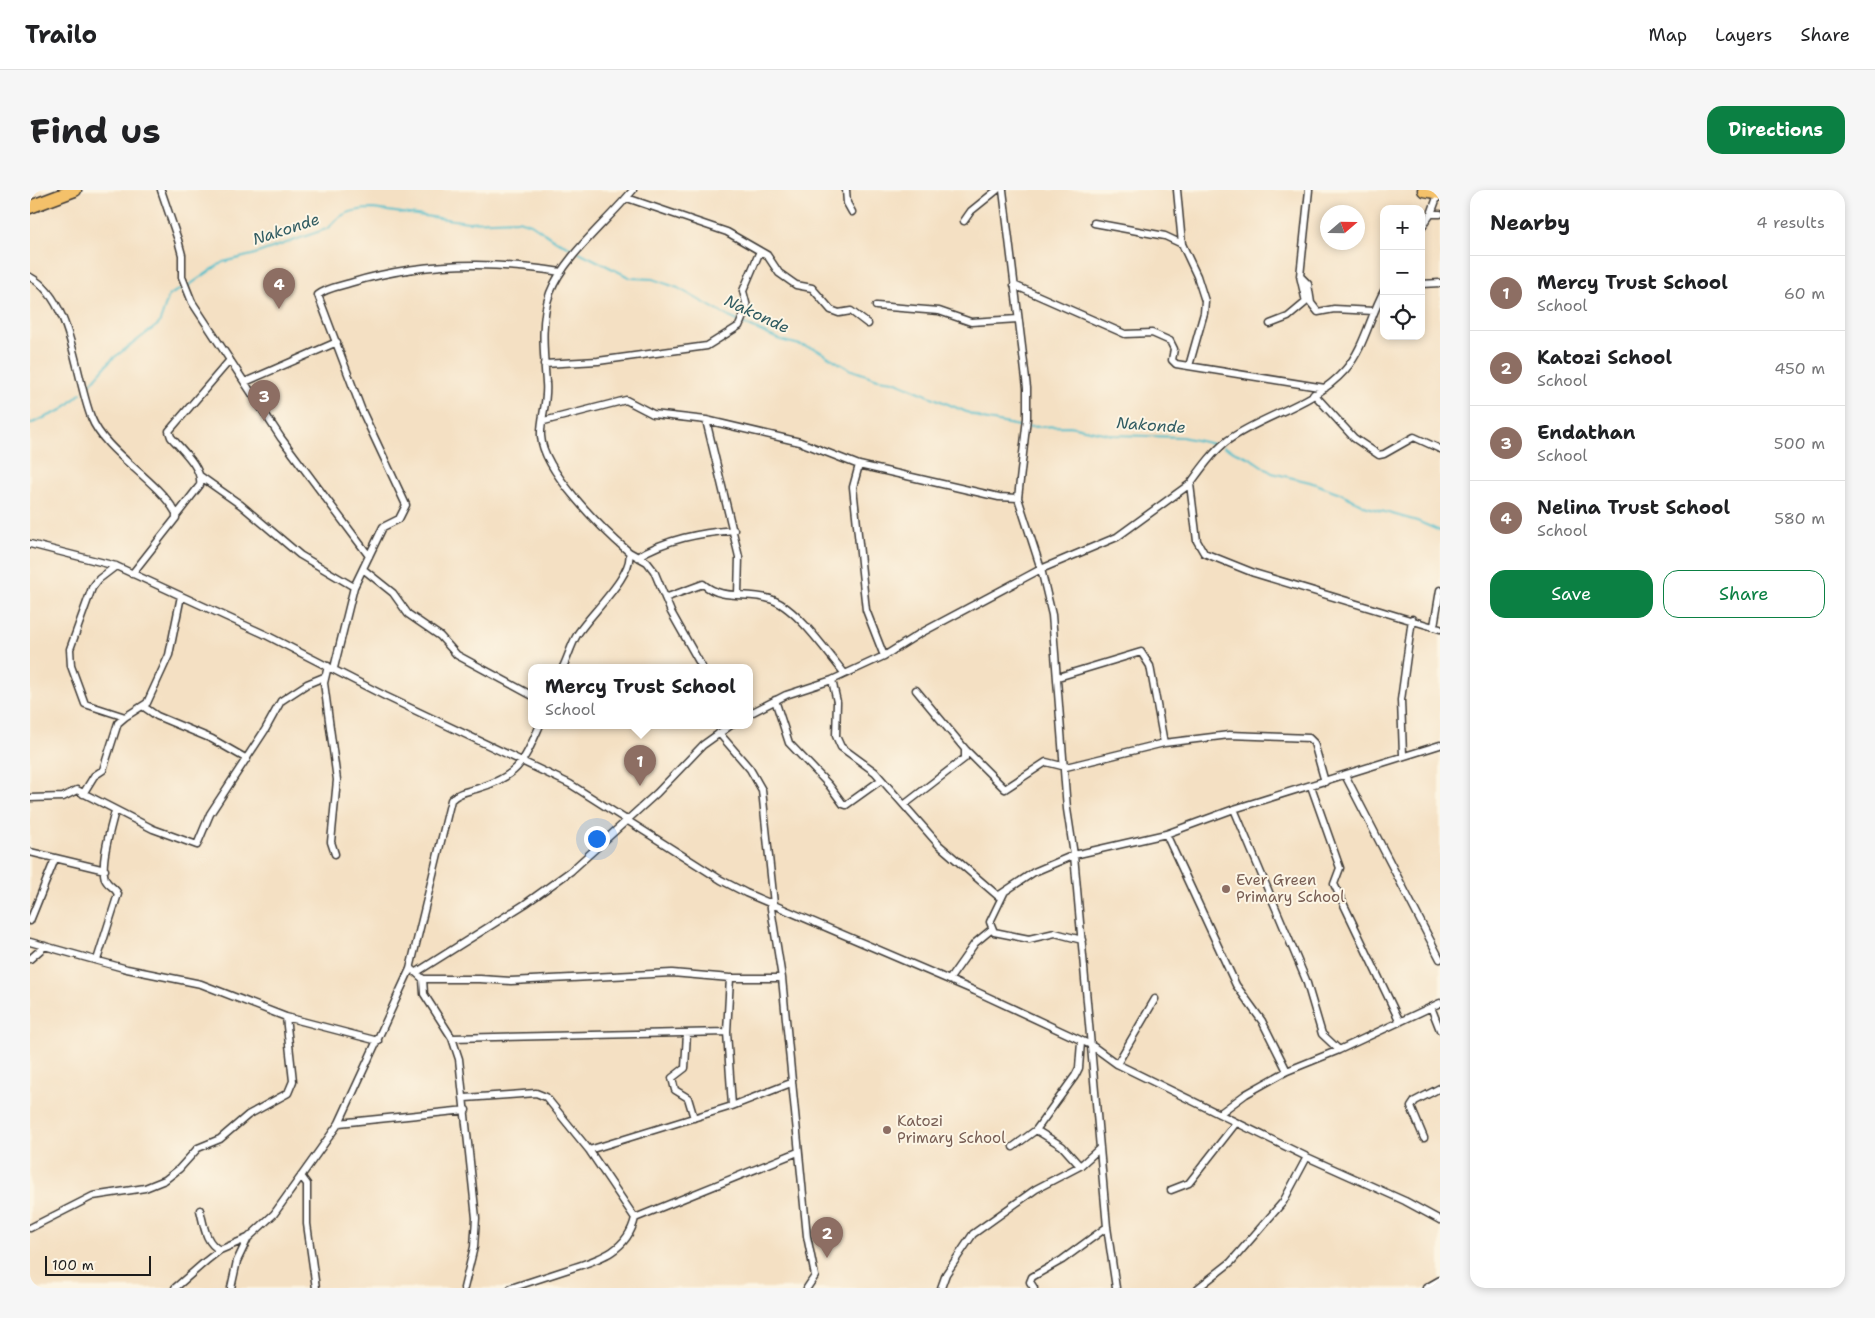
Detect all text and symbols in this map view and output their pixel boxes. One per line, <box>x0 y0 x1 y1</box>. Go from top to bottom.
text: Trailo <box>25 19 97 51</box>
text: Map <box>1649 23 1687 47</box>
text: Layers <box>1715 23 1772 47</box>
text: Share <box>1800 23 1850 47</box>
button: Directions <box>1707 106 1845 154</box>
text: Find us <box>30 107 161 154</box>
north arrow <box>1320 205 1365 250</box>
map controls <box>1380 205 1425 340</box>
button: + <box>1380 205 1425 250</box>
water label: Nakonde <box>250 208 322 250</box>
text: Nearby <box>1490 209 1570 237</box>
text: 4 results <box>1756 212 1825 233</box>
button: − <box>1380 250 1425 295</box>
pin: 4 <box>263 268 295 309</box>
text: Mercy Trust School <box>1537 270 1728 295</box>
text: 1 <box>1502 283 1510 304</box>
text: 60 m <box>1784 283 1825 304</box>
water label: Nakonde <box>721 290 793 338</box>
button: locate <box>1380 295 1425 340</box>
text: School <box>1537 295 1587 316</box>
text: Katozi School <box>1537 345 1672 370</box>
text: 2 <box>1500 358 1512 379</box>
text: 450 m <box>1774 358 1825 379</box>
text: School <box>1537 370 1587 391</box>
pin: 3 <box>248 380 280 421</box>
water label: Nakonde <box>1116 412 1186 438</box>
text: Endathan <box>1537 420 1635 445</box>
text: 3 <box>1500 433 1512 454</box>
text: 500 m <box>1774 433 1825 454</box>
text: School <box>1537 445 1587 466</box>
text: Nelina Trust School <box>1537 495 1730 520</box>
text: 4 <box>1500 508 1512 529</box>
text: 580 m <box>1774 508 1825 529</box>
text: School <box>1537 520 1587 541</box>
button: Save <box>1490 570 1653 618</box>
button: Share <box>1663 570 1825 618</box>
popup <box>528 664 753 729</box>
text: Mercy Trust School <box>545 674 736 699</box>
text: School <box>545 699 595 720</box>
pin: 1 <box>624 745 656 786</box>
your location <box>584 826 610 852</box>
place label: Ever Green Primary School <box>1236 870 1345 907</box>
marker: Ever Green Primary School <box>1220 883 1232 895</box>
place label: Katozi Primary School <box>897 1111 1006 1148</box>
marker: Katozi Primary School <box>881 1124 893 1136</box>
pin: 2 <box>811 1217 843 1258</box>
scale bar <box>45 1253 151 1276</box>
text: 100 m <box>52 1256 94 1274</box>

